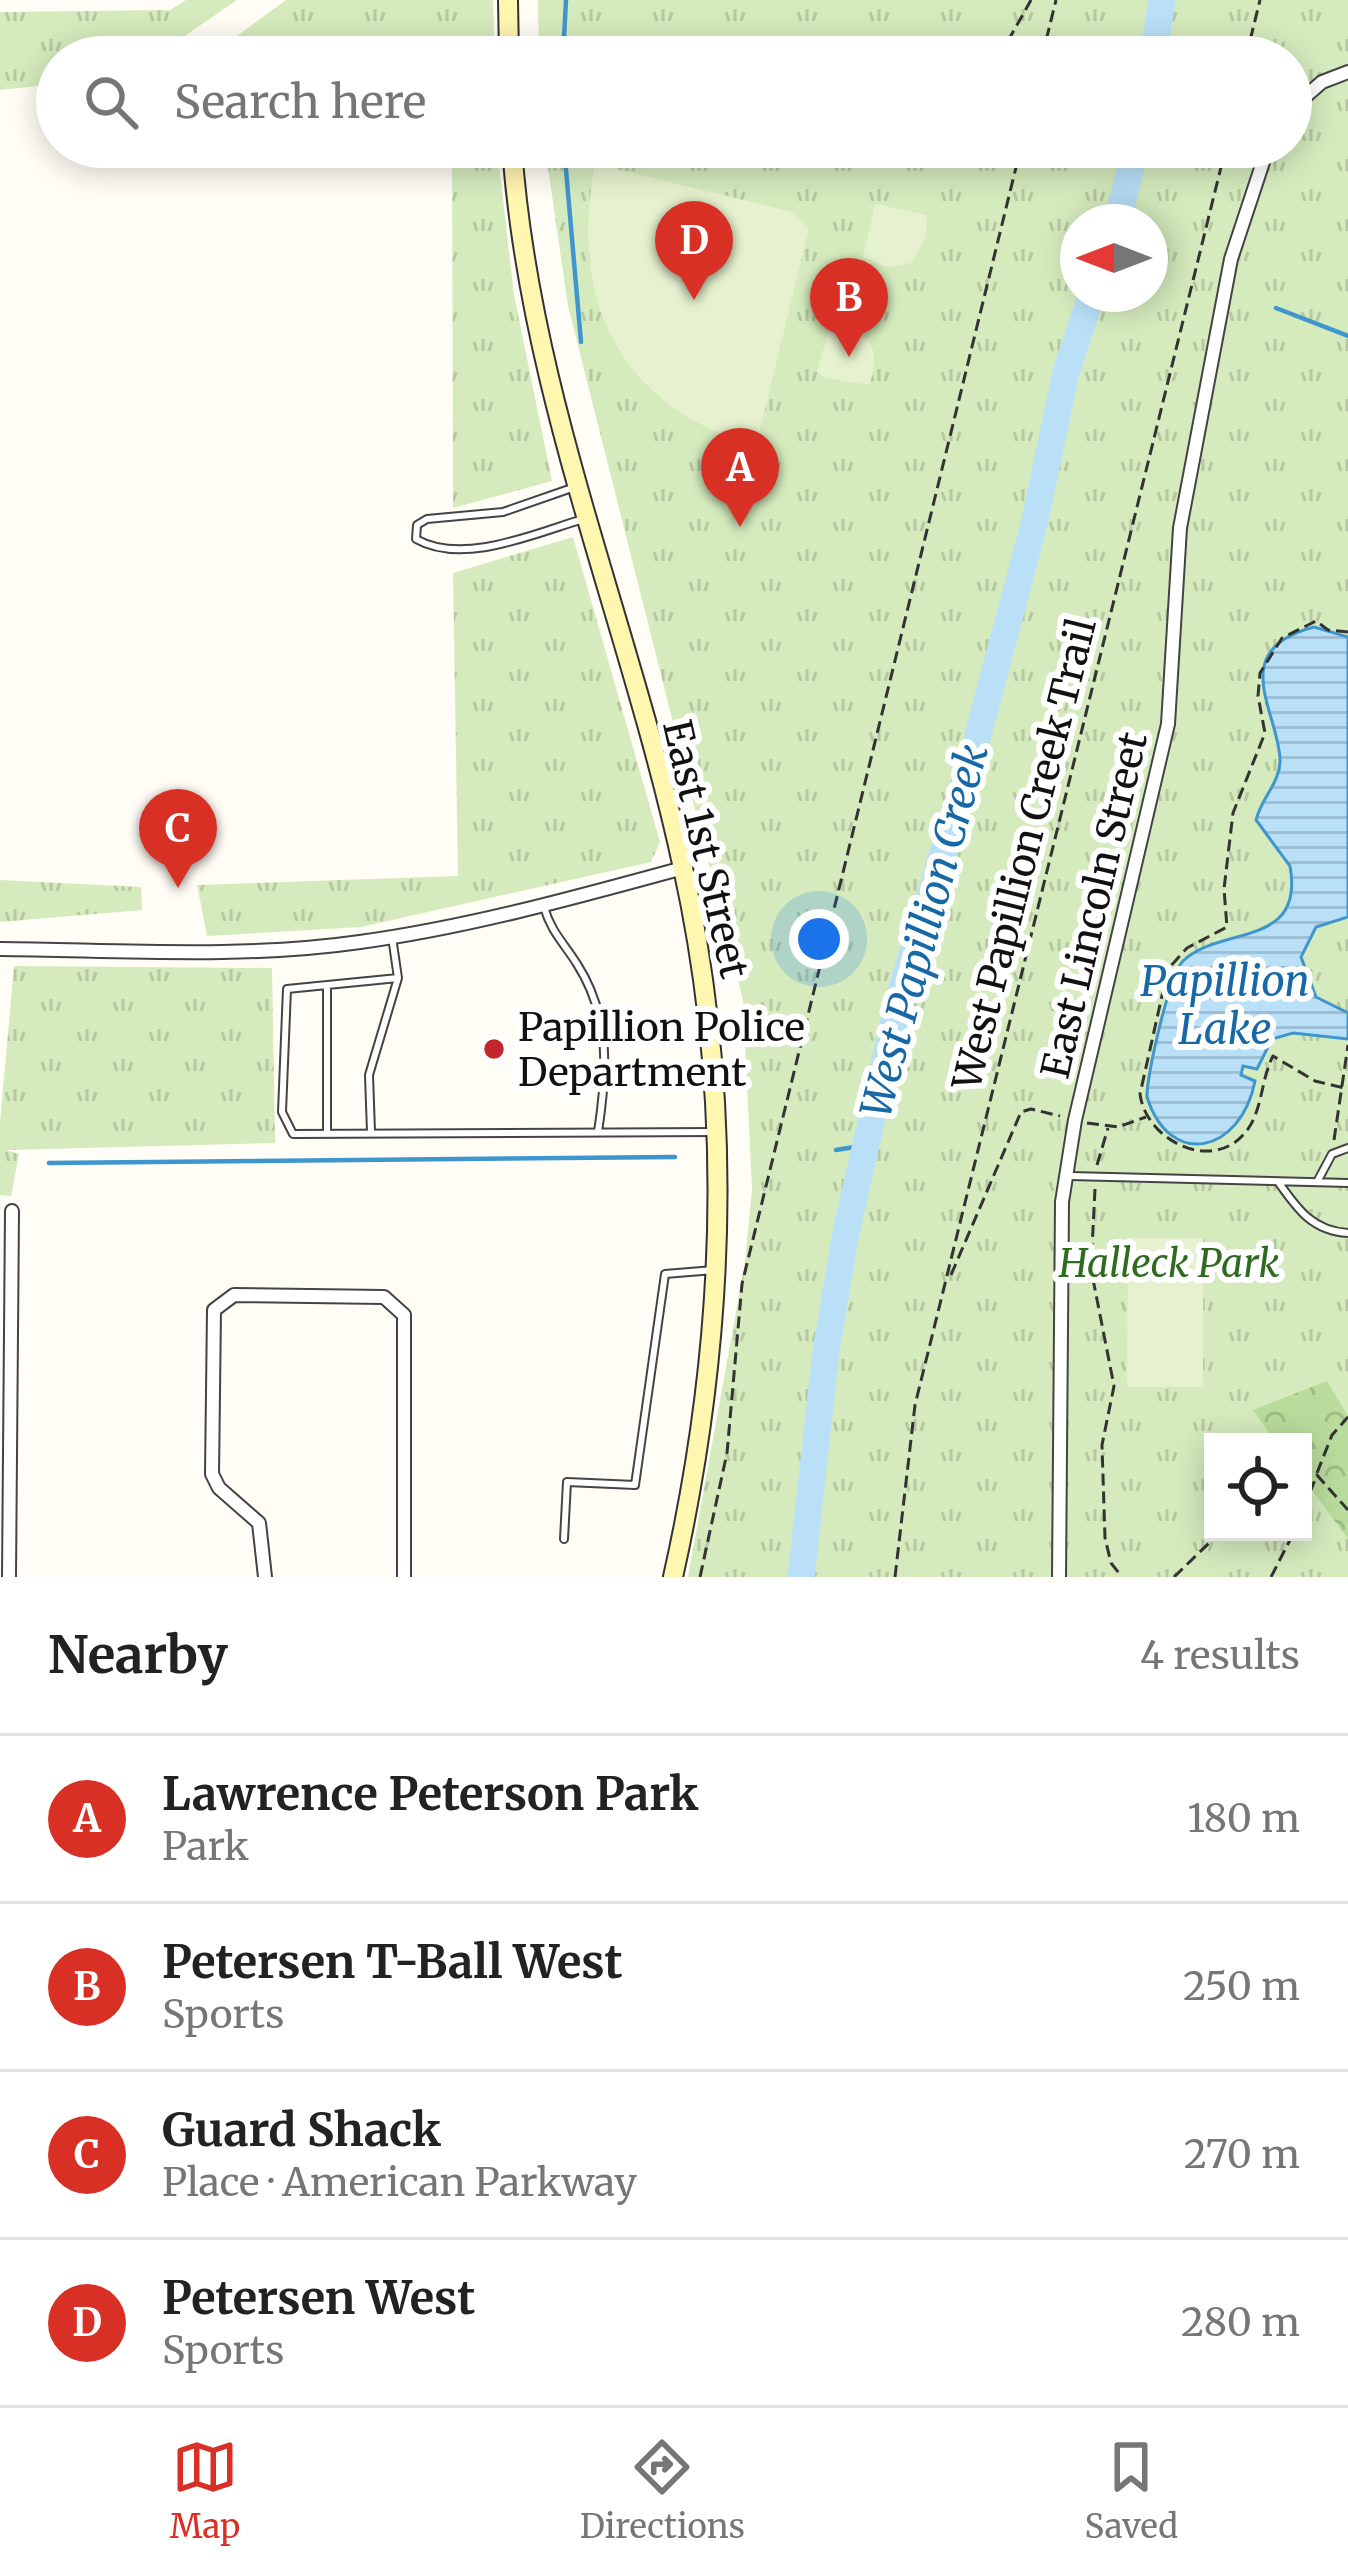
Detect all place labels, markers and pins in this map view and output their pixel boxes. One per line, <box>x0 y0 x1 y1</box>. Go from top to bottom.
pin: D <box>655 201 733 300</box>
pin: B <box>810 258 888 357</box>
pin: A <box>701 428 779 527</box>
pin: C <box>139 789 217 888</box>
place label: Papillion Police Department <box>518 1003 805 1097</box>
marker: Papillion Police Department <box>481 1036 507 1062</box>

